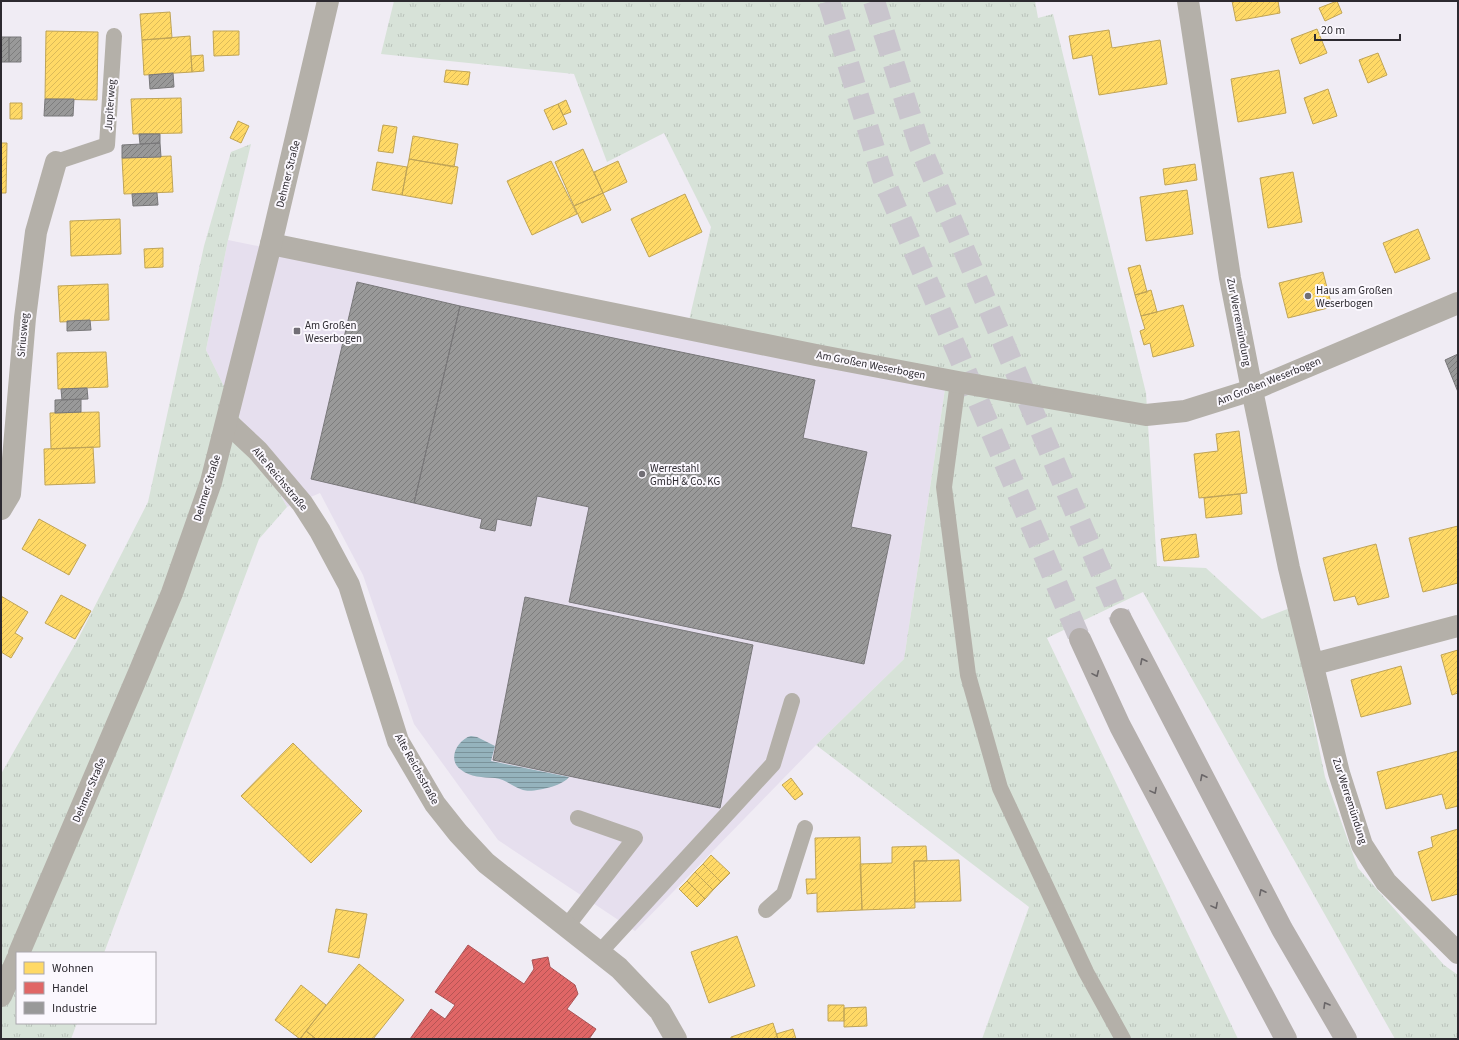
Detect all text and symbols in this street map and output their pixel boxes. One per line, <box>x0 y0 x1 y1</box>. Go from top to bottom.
scale bar <box>1315 16 1400 42</box>
text: 20 m <box>1321 22 1345 39</box>
street label: Jupiterweg <box>101 78 119 131</box>
street label: Dehmer Straße <box>272 138 304 209</box>
street label: Zur Werremündung <box>1223 277 1255 368</box>
place label: Haus am Großen Weserbogen <box>1316 283 1393 311</box>
marker: Haus am Großen Weserbogen <box>1303 291 1313 301</box>
street label: Siriusweg <box>14 312 32 358</box>
place label: Am Großen Weserbogen <box>305 318 362 346</box>
marker: Am Großen Weserbogen <box>292 326 302 336</box>
street label: Am Großen Weserbogen <box>815 347 927 383</box>
street label: Am Großen Weserbogen <box>1215 353 1323 409</box>
street label: Alte Reichsstraße <box>249 444 311 514</box>
street label: Dehmer Straße <box>190 452 224 523</box>
place label: Werrestahl GmbH & Co. KG <box>650 461 720 489</box>
marker: Werrestahl GmbH & Co. KG <box>637 469 647 479</box>
one-way arrow <box>1140 658 1148 666</box>
one-way arrow <box>1092 671 1100 678</box>
street label: Alte Reichsstraße <box>391 731 443 808</box>
street label: Dehmer Straße <box>69 755 110 825</box>
street label: Zur Werremündung <box>1329 756 1371 846</box>
one-way arrow <box>1200 774 1207 781</box>
one-way arrow <box>1149 786 1157 794</box>
one-way arrow <box>1260 889 1267 896</box>
one-way arrow <box>1210 901 1218 909</box>
legend <box>16 952 156 1024</box>
text: Wohnen <box>52 960 94 977</box>
text: Handel <box>52 980 88 997</box>
text: Industrie <box>52 1000 97 1017</box>
one-way arrow <box>1324 1002 1331 1009</box>

